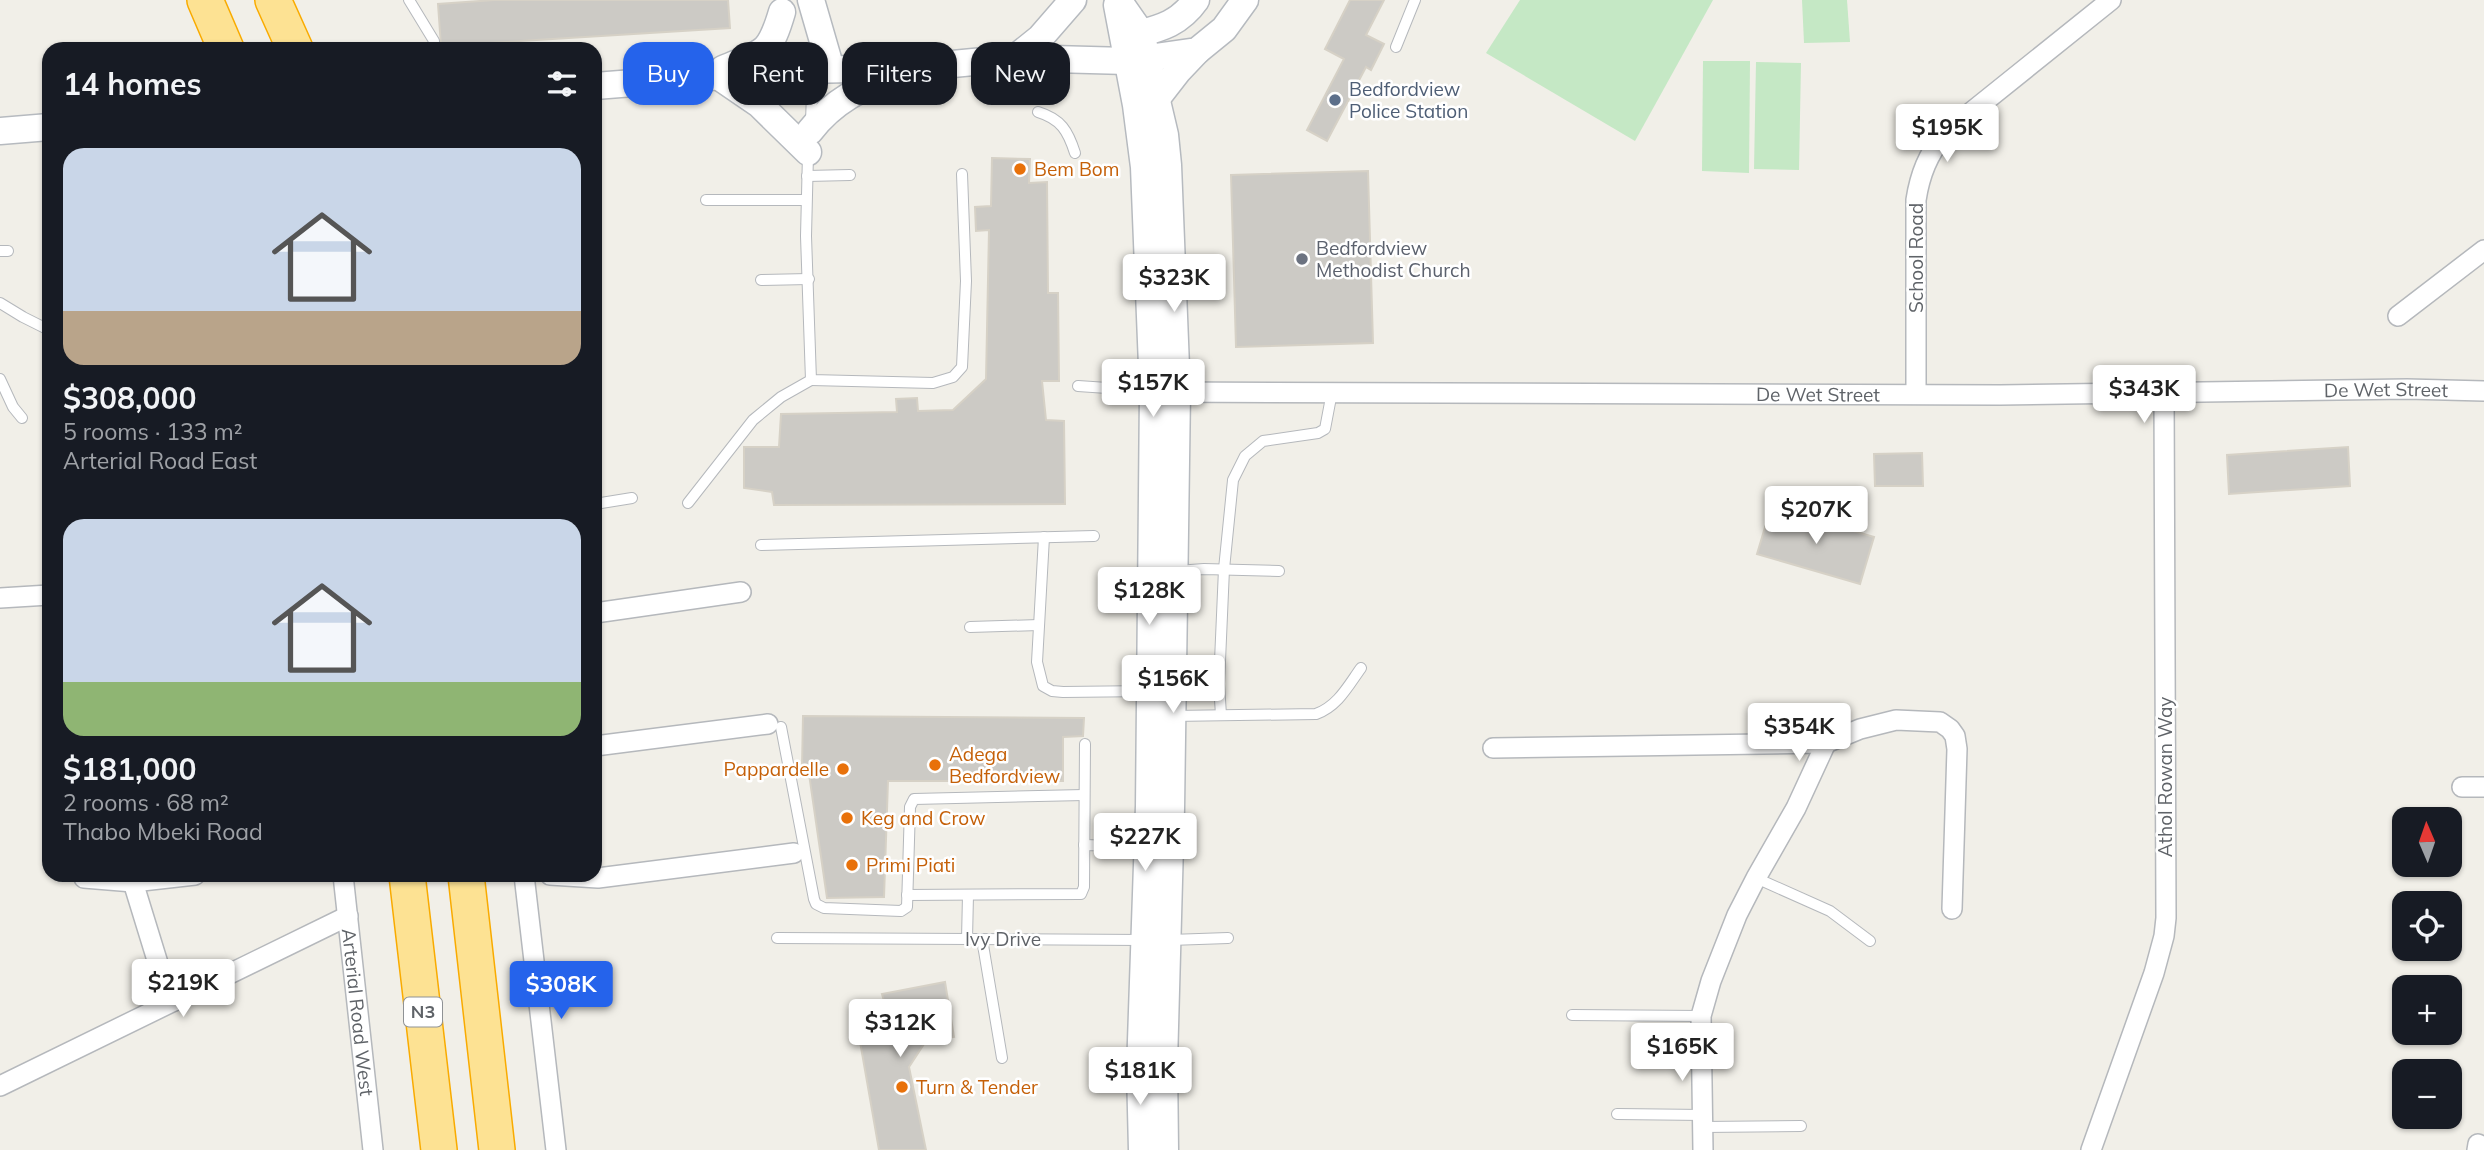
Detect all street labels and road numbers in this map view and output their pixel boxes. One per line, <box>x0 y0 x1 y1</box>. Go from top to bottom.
street label: School Road <box>1904 203 1928 313</box>
street label: De Wet Street <box>2324 377 2449 402</box>
street label: De Wet Street <box>1756 382 1880 407</box>
street label: Athol Rowan Way <box>2153 697 2177 857</box>
street label: Arterial Road West <box>337 927 379 1098</box>
street label: Ivy Drive <box>965 927 1041 951</box>
road number: N3 <box>404 998 442 1027</box>

